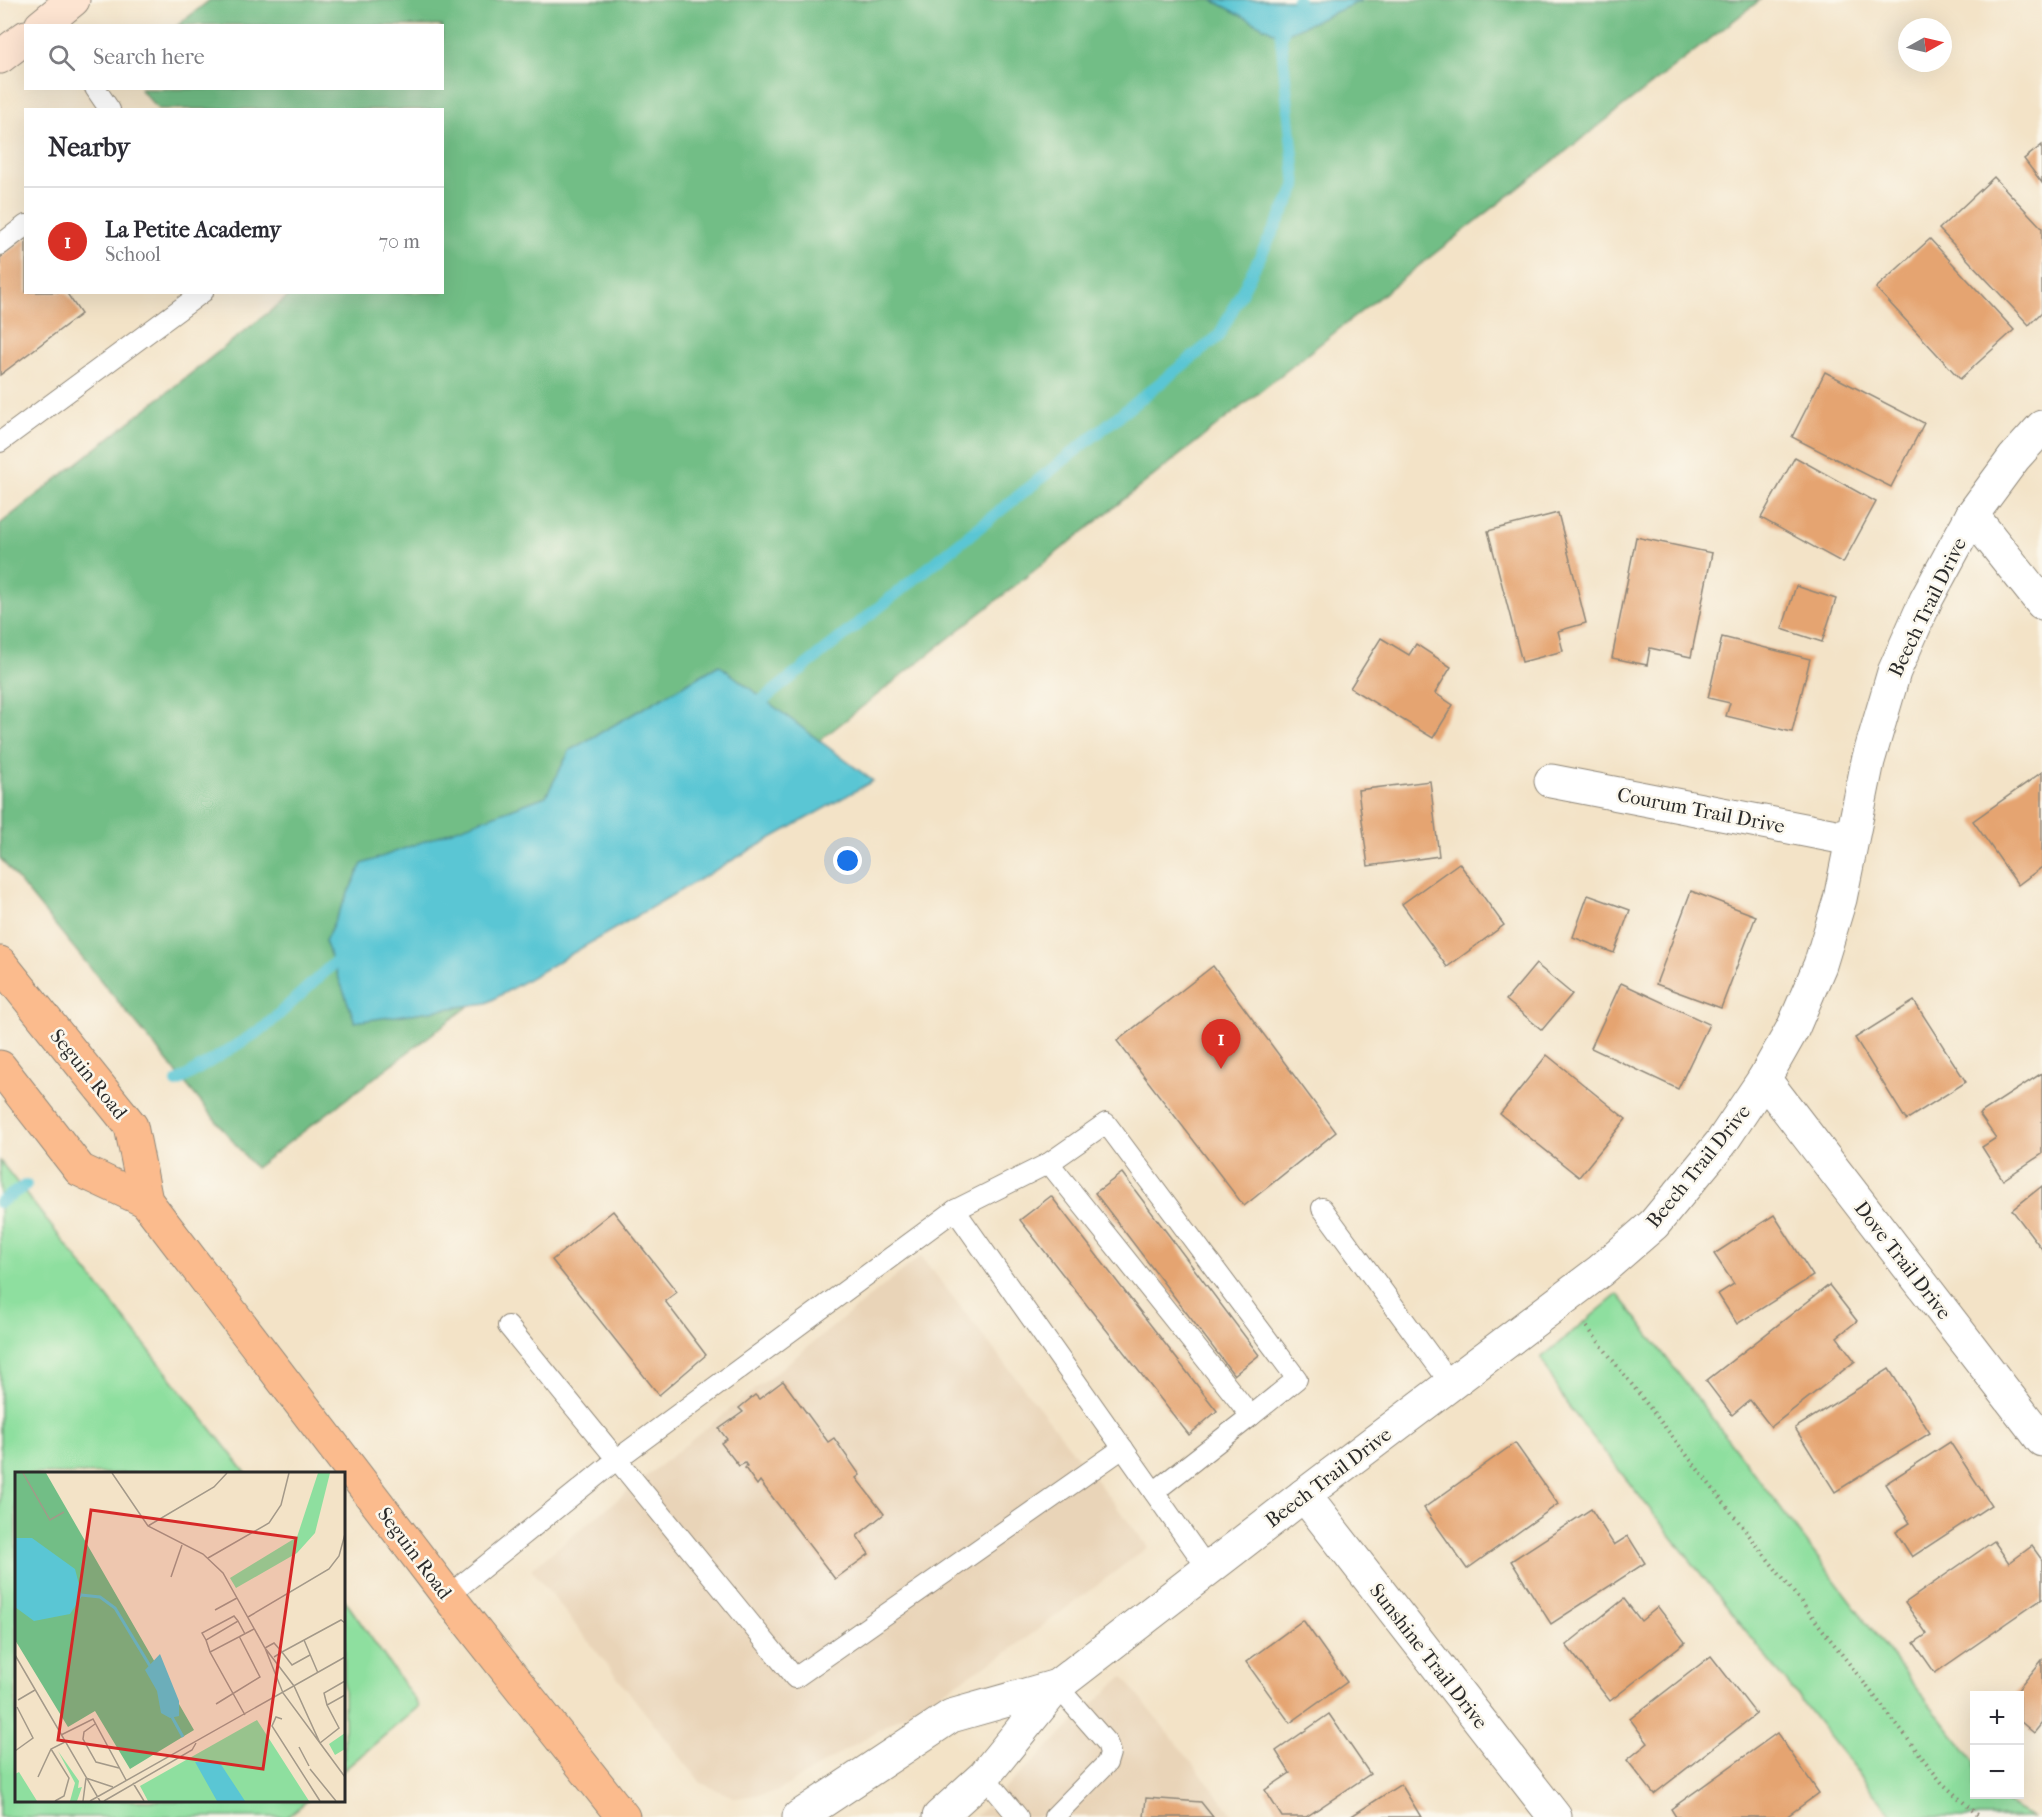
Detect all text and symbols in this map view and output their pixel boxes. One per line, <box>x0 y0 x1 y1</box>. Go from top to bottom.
north arrow <box>1898 18 1952 72</box>
search box <box>24 24 444 90</box>
icon: search <box>45 41 78 74</box>
text: Search here <box>93 44 205 70</box>
text: Nearby <box>48 132 130 163</box>
text: La Petite Academy <box>105 217 281 243</box>
text: 1 <box>64 230 71 253</box>
text: 70 m <box>378 230 420 253</box>
text: School <box>105 243 161 266</box>
street label: Beech Trail Drive <box>1884 534 1971 680</box>
street label: Courum Trail Drive <box>1615 783 1787 838</box>
your location <box>833 846 862 875</box>
pin: 1 <box>1202 1020 1240 1069</box>
street label: Seguin Road <box>45 1025 133 1125</box>
street label: Beech Trail Drive <box>1642 1100 1755 1232</box>
street label: Dove Trail Drive <box>1849 1197 1956 1324</box>
street label: Beech Trail Drive <box>1261 1423 1396 1532</box>
inset map <box>15 1472 345 1802</box>
street label: Seguin Road <box>373 1503 457 1605</box>
street label: Sunshine Trail Drive <box>1365 1579 1492 1734</box>
map controls <box>1970 1691 2024 1799</box>
button: + <box>1970 1691 2024 1745</box>
button: − <box>1970 1745 2024 1799</box>

